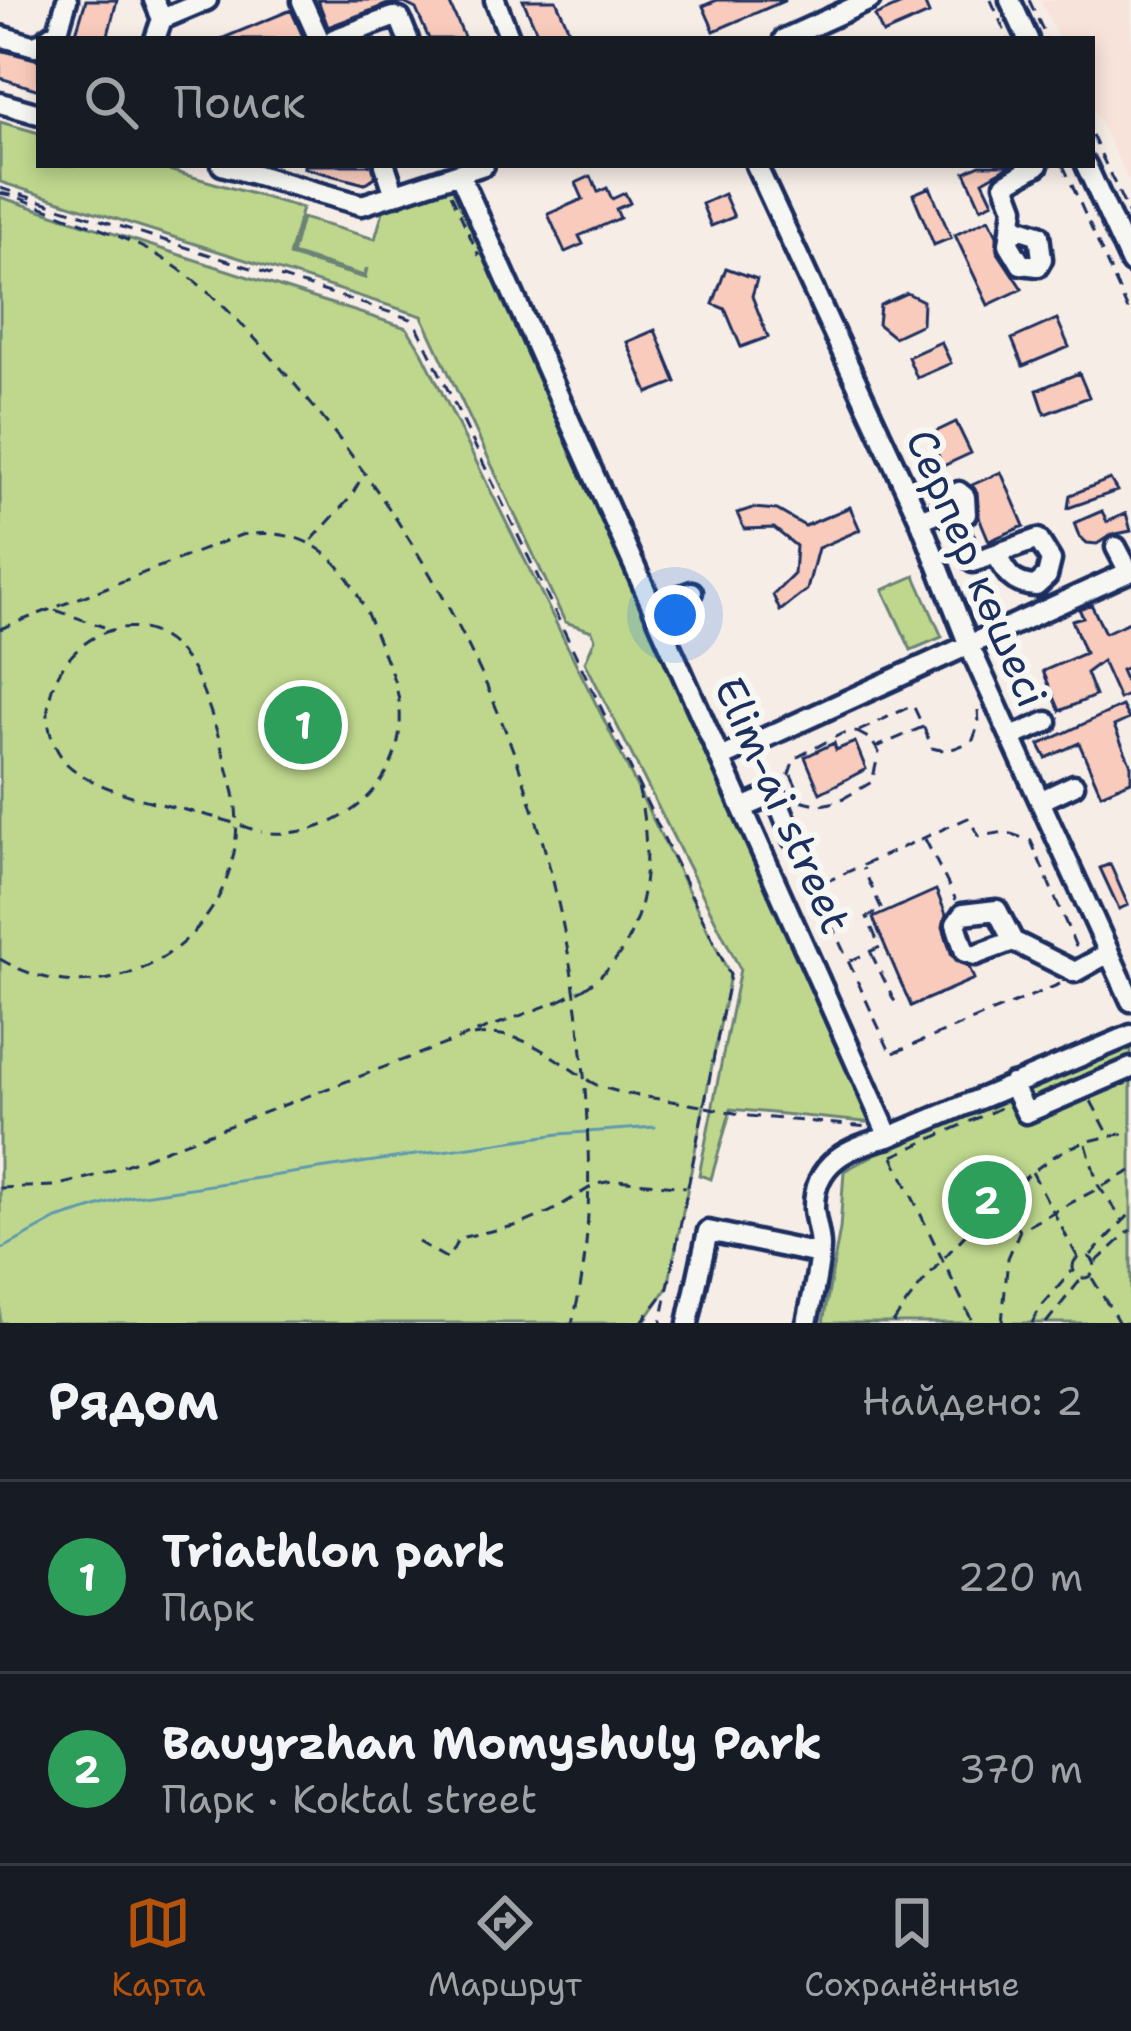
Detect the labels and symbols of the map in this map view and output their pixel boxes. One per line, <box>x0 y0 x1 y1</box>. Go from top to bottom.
street label: Серпер көшесі <box>893 420 1061 716</box>
your location <box>645 585 705 645</box>
street label: Elim-ai street <box>702 668 864 942</box>
pin: 1 <box>264 680 342 770</box>
pin: 2 <box>948 1155 1026 1245</box>

